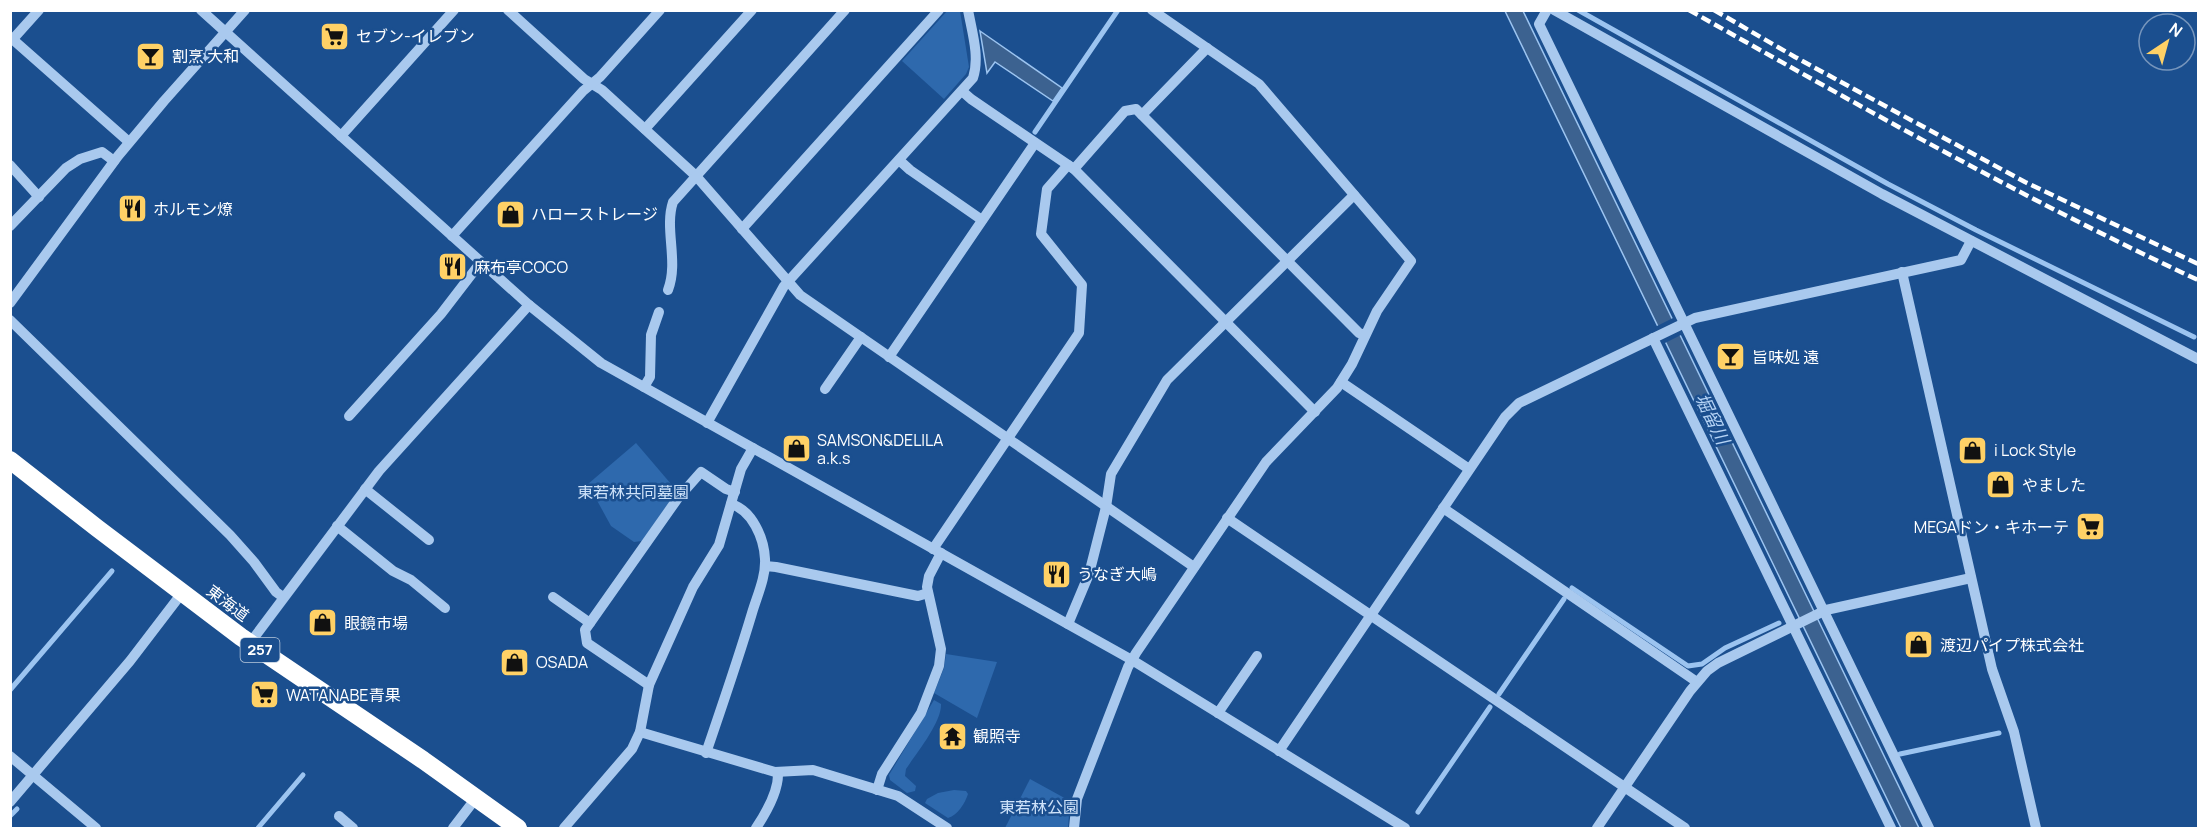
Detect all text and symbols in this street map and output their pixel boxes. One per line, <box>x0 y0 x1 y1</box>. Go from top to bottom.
north arrow <box>2137 12 2197 72</box>
text: N <box>2165 18 2187 42</box>
supermarket icon: セブン-イレブン <box>319 20 351 52</box>
place label: セブン-イレブン <box>356 25 475 47</box>
bar icon: 割烹 大和 <box>135 40 167 72</box>
place label: 割烹 大和 <box>172 45 239 67</box>
restaurant icon: ホルモン燎 <box>116 193 148 225</box>
place label: ホルモン燎 <box>153 198 233 220</box>
shop icon: ハローストレージ <box>494 198 526 230</box>
place label: ハローストレージ <box>531 203 658 225</box>
restaurant icon: 麻布亭COCO <box>437 251 469 283</box>
place label: 麻布亭COCO <box>474 256 568 278</box>
bar icon: 旨味処 遠 <box>1715 341 1747 373</box>
place label: 旨味処 遠 <box>1752 346 1819 368</box>
water label: 堀留川 <box>1690 389 1736 450</box>
place label: SAMSON&DELILA a.k.s <box>817 429 943 469</box>
shop icon: SAMSON&DELILA a.k.s <box>780 433 812 465</box>
shop icon: i Lock Style <box>1957 434 1989 466</box>
place label: i Lock Style <box>1994 439 2076 461</box>
shop icon: やました <box>1985 469 2017 501</box>
place label: やました <box>2022 474 2086 496</box>
park label: 東若林共同墓園 <box>577 481 689 503</box>
supermarket icon: MEGAドン・キホーテ <box>2074 511 2106 543</box>
place label: MEGAドン・キホーテ <box>1914 516 2069 538</box>
restaurant icon: うなぎ大嶋 <box>1040 558 1072 590</box>
place label: うなぎ大嶋 <box>1077 563 1157 585</box>
street label: 東海道 <box>202 580 254 626</box>
shop icon: 眼鏡市場 <box>307 607 339 639</box>
place label: 眼鏡市場 <box>344 612 408 634</box>
shop icon: 渡辺パイプ株式会社 <box>1903 629 1935 661</box>
place label: 渡辺パイプ株式会社 <box>1940 634 2084 656</box>
road number: 257 <box>240 638 280 662</box>
shop icon: OSADA <box>499 646 531 678</box>
place label: OSADA <box>536 651 588 673</box>
supermarket icon: WATANABE青果 <box>249 679 281 711</box>
place label: WATANABE青果 <box>286 684 400 706</box>
temple icon: 観照寺 <box>936 720 968 752</box>
place label: 観照寺 <box>973 725 1021 747</box>
park label: 東若林公園 <box>999 796 1079 818</box>

